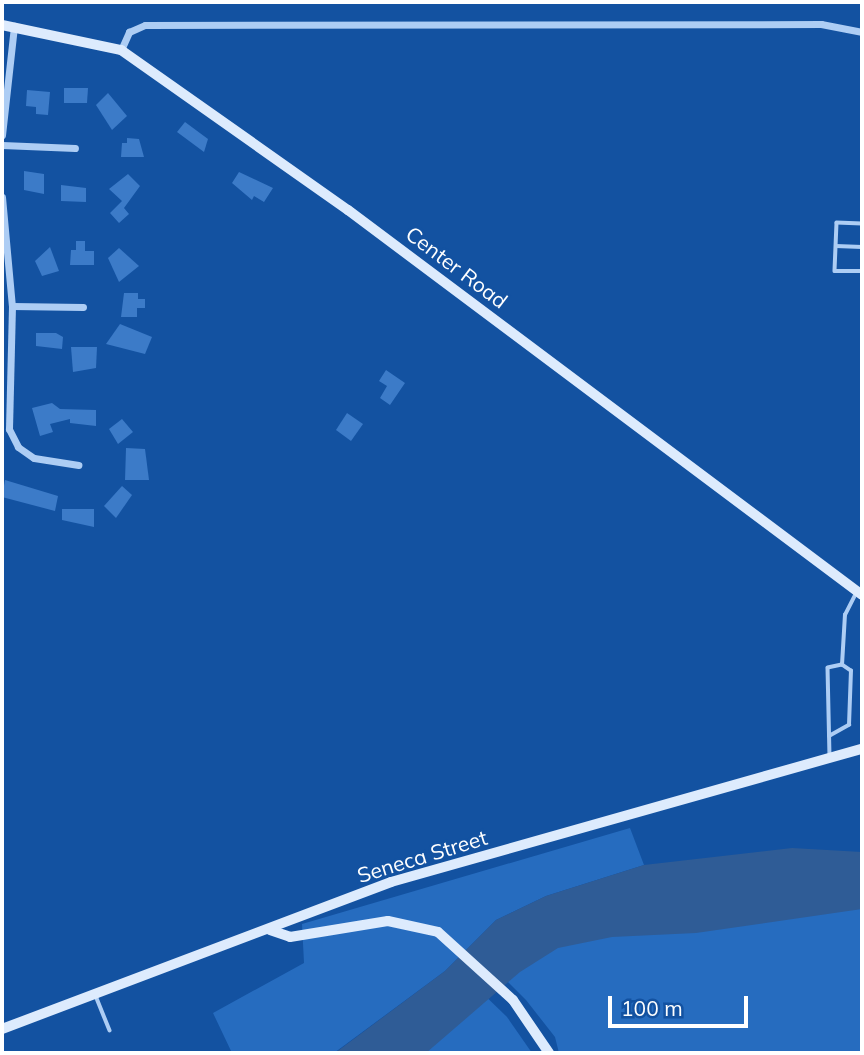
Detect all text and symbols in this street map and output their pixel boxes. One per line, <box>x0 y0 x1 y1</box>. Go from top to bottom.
street label: Center Road <box>401 221 513 313</box>
street label: Seneca Street <box>354 824 490 888</box>
scale bar <box>612 982 752 1026</box>
text: 100 m <box>621 995 683 1021</box>

